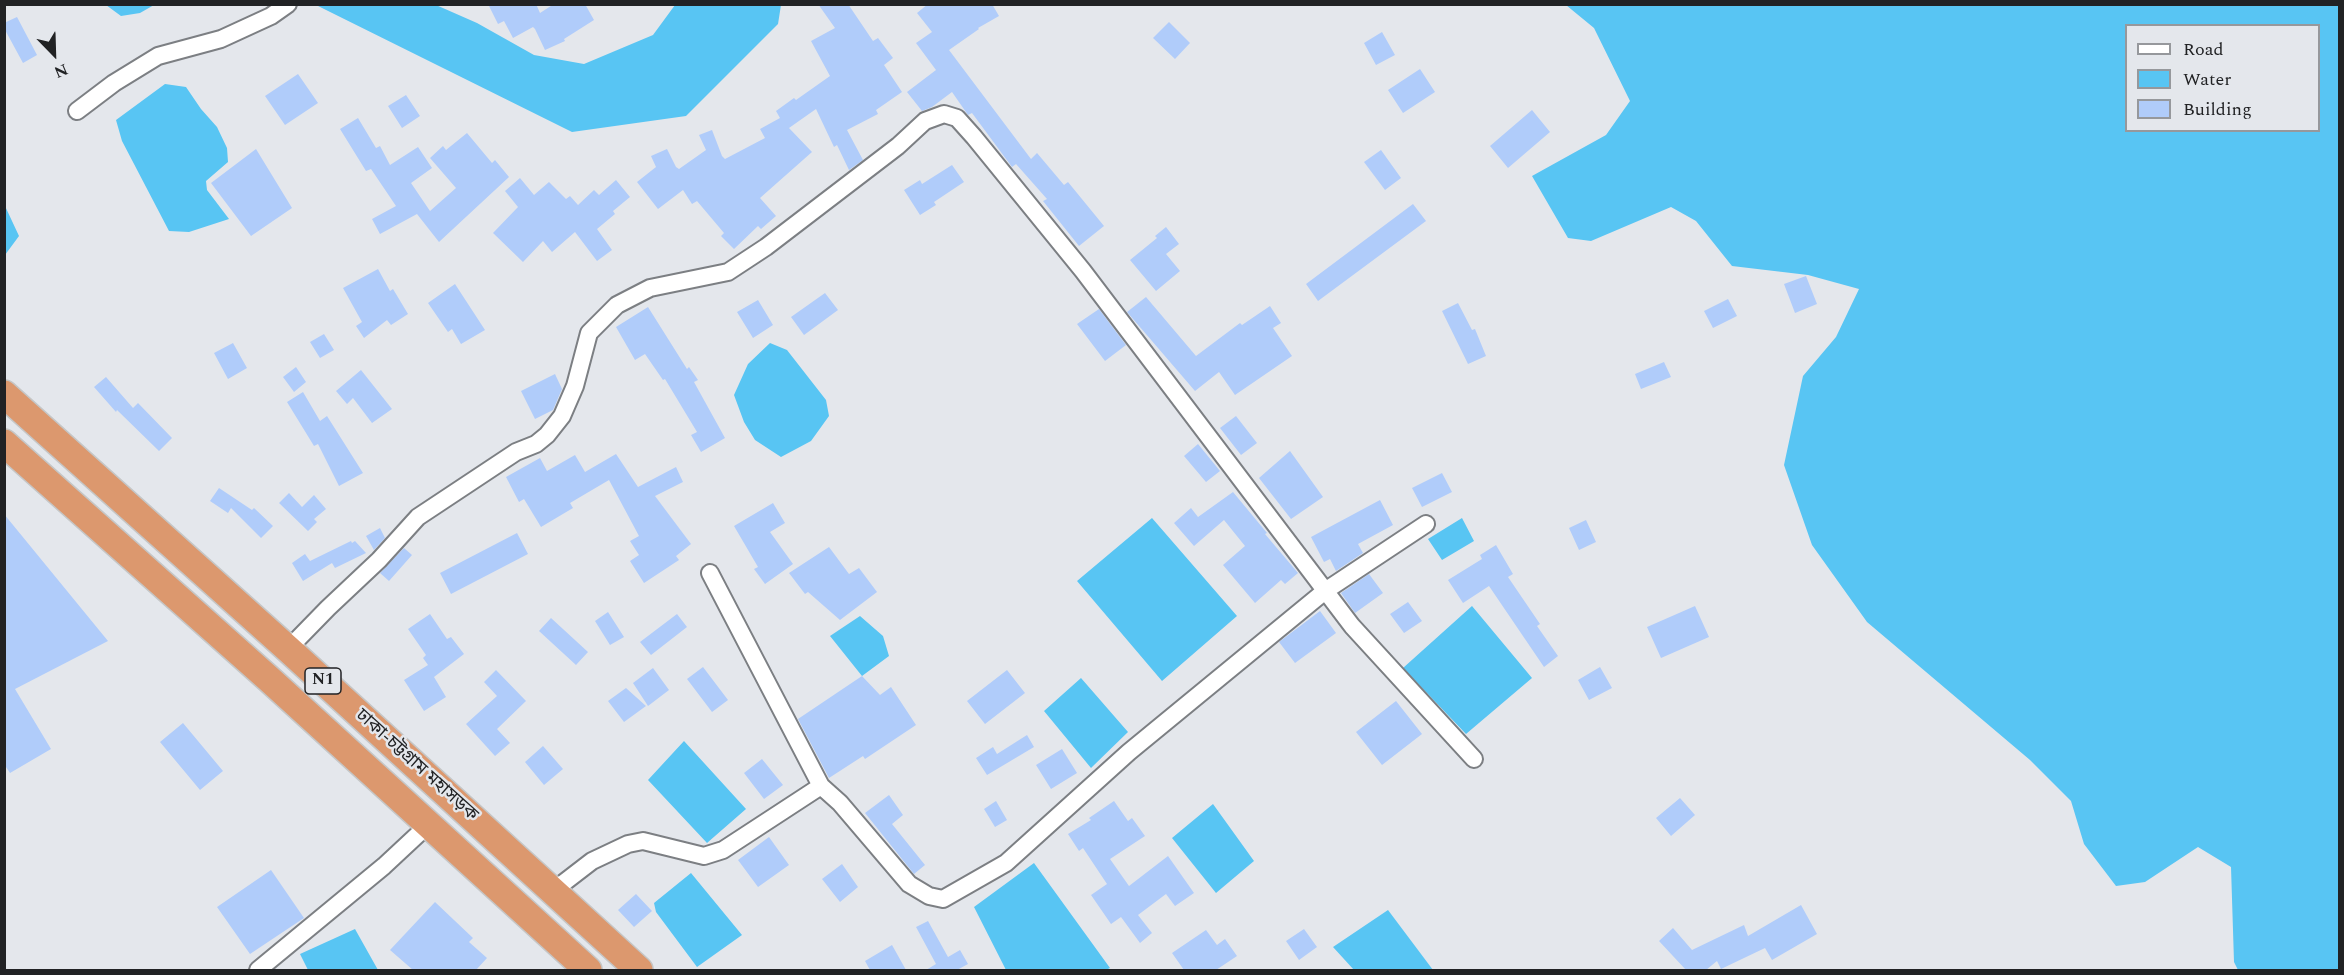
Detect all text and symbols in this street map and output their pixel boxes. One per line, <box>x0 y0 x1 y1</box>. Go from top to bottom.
north arrow <box>24 24 84 84</box>
legend <box>2125 24 2320 132</box>
text: Road <box>2183 36 2224 63</box>
text: N <box>50 57 72 84</box>
text: Water <box>2183 66 2231 93</box>
text: Building <box>2183 96 2252 123</box>
road number: N1 <box>305 668 341 694</box>
street label: ঢাকা-চট্টগ্রাম মহাসড়ক <box>350 705 482 827</box>

